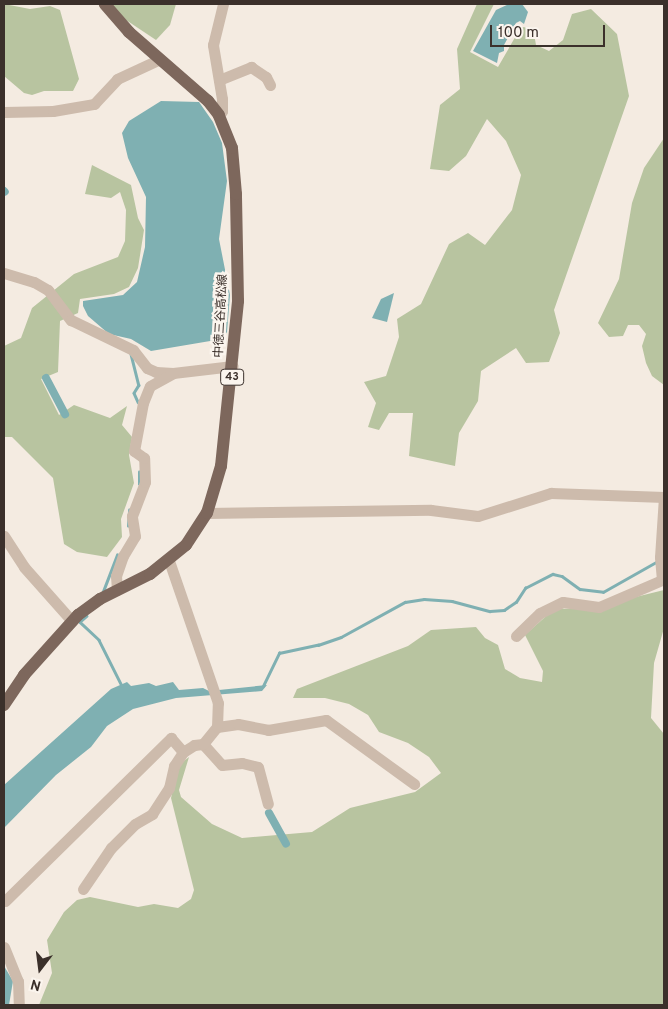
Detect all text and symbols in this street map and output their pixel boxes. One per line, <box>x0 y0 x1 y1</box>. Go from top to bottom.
scale bar <box>493 15 608 47</box>
text: 100 m <box>498 24 539 43</box>
street label: 中徳三谷高松線 <box>213 274 231 358</box>
road number: 43 <box>220 368 244 386</box>
north arrow <box>15 944 65 994</box>
text: N <box>29 974 43 993</box>

